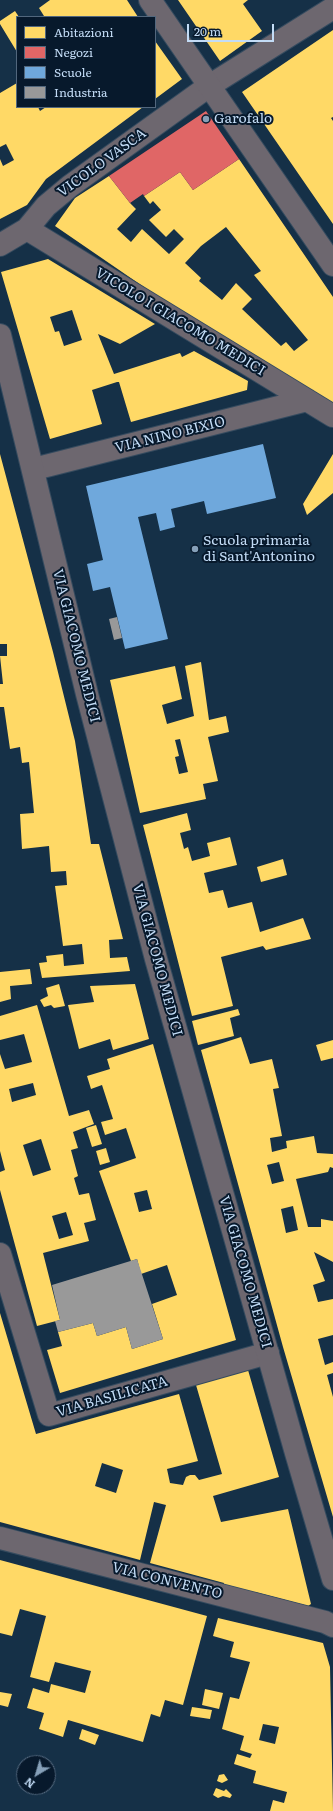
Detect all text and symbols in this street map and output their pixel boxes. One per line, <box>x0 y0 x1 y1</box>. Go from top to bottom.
legend <box>16 16 156 108</box>
scale bar <box>189 16 276 42</box>
text: 20 m <box>194 22 221 40</box>
text: Abitazioni <box>54 23 113 41</box>
text: Negozi <box>54 43 93 61</box>
text: Scuole <box>54 63 92 81</box>
text: Industria <box>54 83 108 101</box>
place label: Garofalo <box>214 111 272 127</box>
marker: Garofalo <box>201 114 211 124</box>
street label: VICOLO VASCA <box>54 125 150 201</box>
street label: VICOLO I GIACOMO MEDICI <box>92 264 268 380</box>
street label: VIA NINO BIXIO <box>113 413 227 457</box>
place label: Scuola primaria di Sant'Antonino <box>203 533 315 566</box>
marker: Scuola primaria di Sant'Antonino <box>190 544 200 554</box>
street label: VIA GIACOMO MEDICI <box>49 568 103 724</box>
street label: VIA GIACOMO MEDICI <box>129 882 185 1038</box>
street label: VIA GIACOMO MEDICI <box>215 1194 275 1350</box>
street label: VIA BASILICATA <box>54 1373 170 1421</box>
street label: VIA CONVENTO <box>110 1559 224 1603</box>
north arrow <box>16 1755 56 1795</box>
text: N <box>21 1775 38 1793</box>

